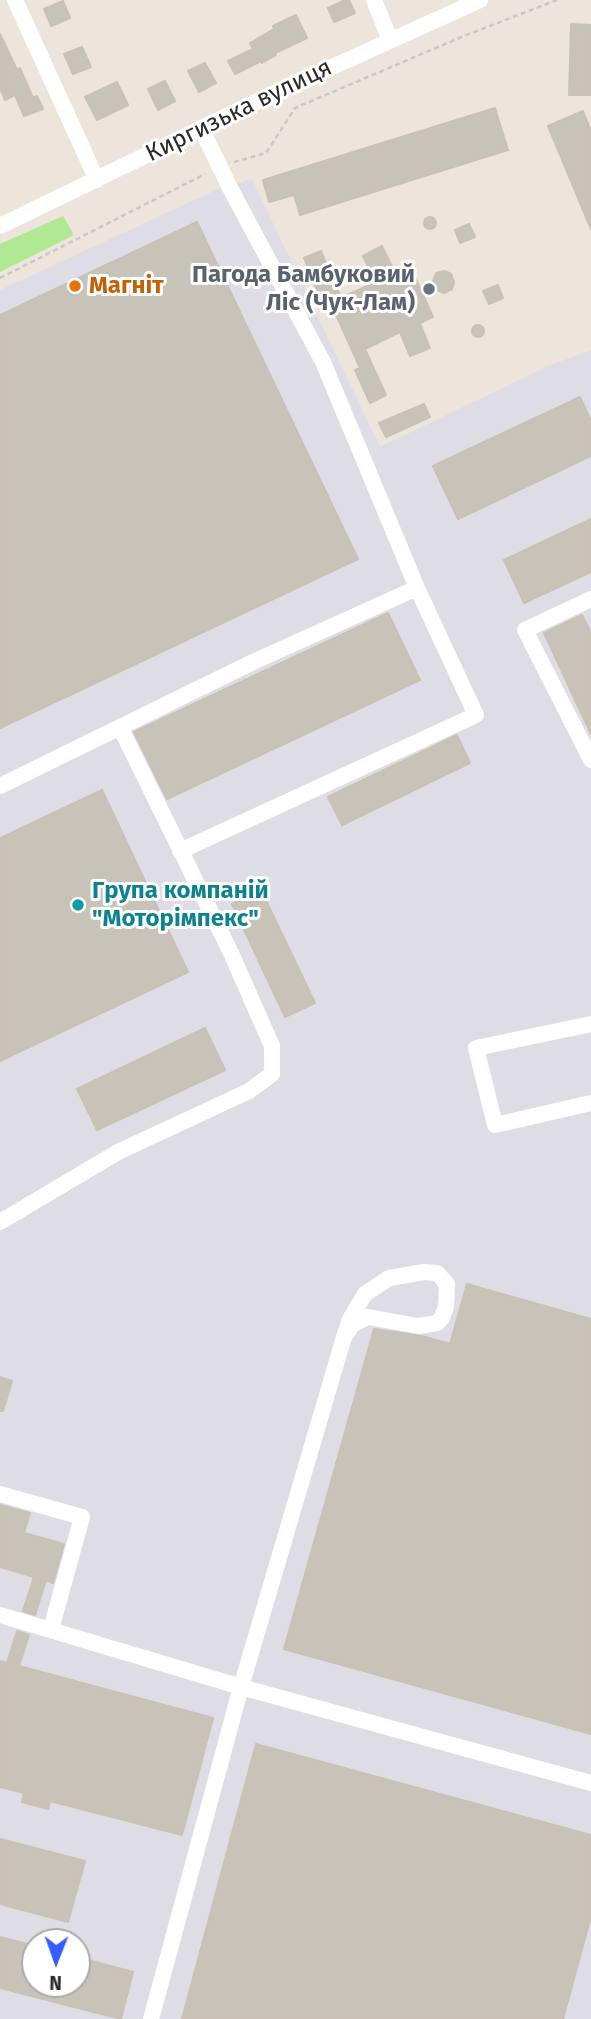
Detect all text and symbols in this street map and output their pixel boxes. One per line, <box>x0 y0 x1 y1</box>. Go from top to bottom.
street label: Киргизька вулиця <box>141 53 337 169</box>
place label: Пагода Бамбуковий Ліс (Чук-Лам) <box>192 261 415 317</box>
place label: Магніт <box>89 272 164 300</box>
marker: Магніт <box>67 278 83 294</box>
marker: Пагода Бамбуковий Ліс (Чук-Лам) <box>421 281 437 297</box>
place label: Група компаній "Моторімпекс" <box>92 877 269 933</box>
marker: Група компаній "Моторімпекс" <box>70 897 86 913</box>
north arrow <box>21 1928 91 1998</box>
text: N <box>49 1971 62 1994</box>

